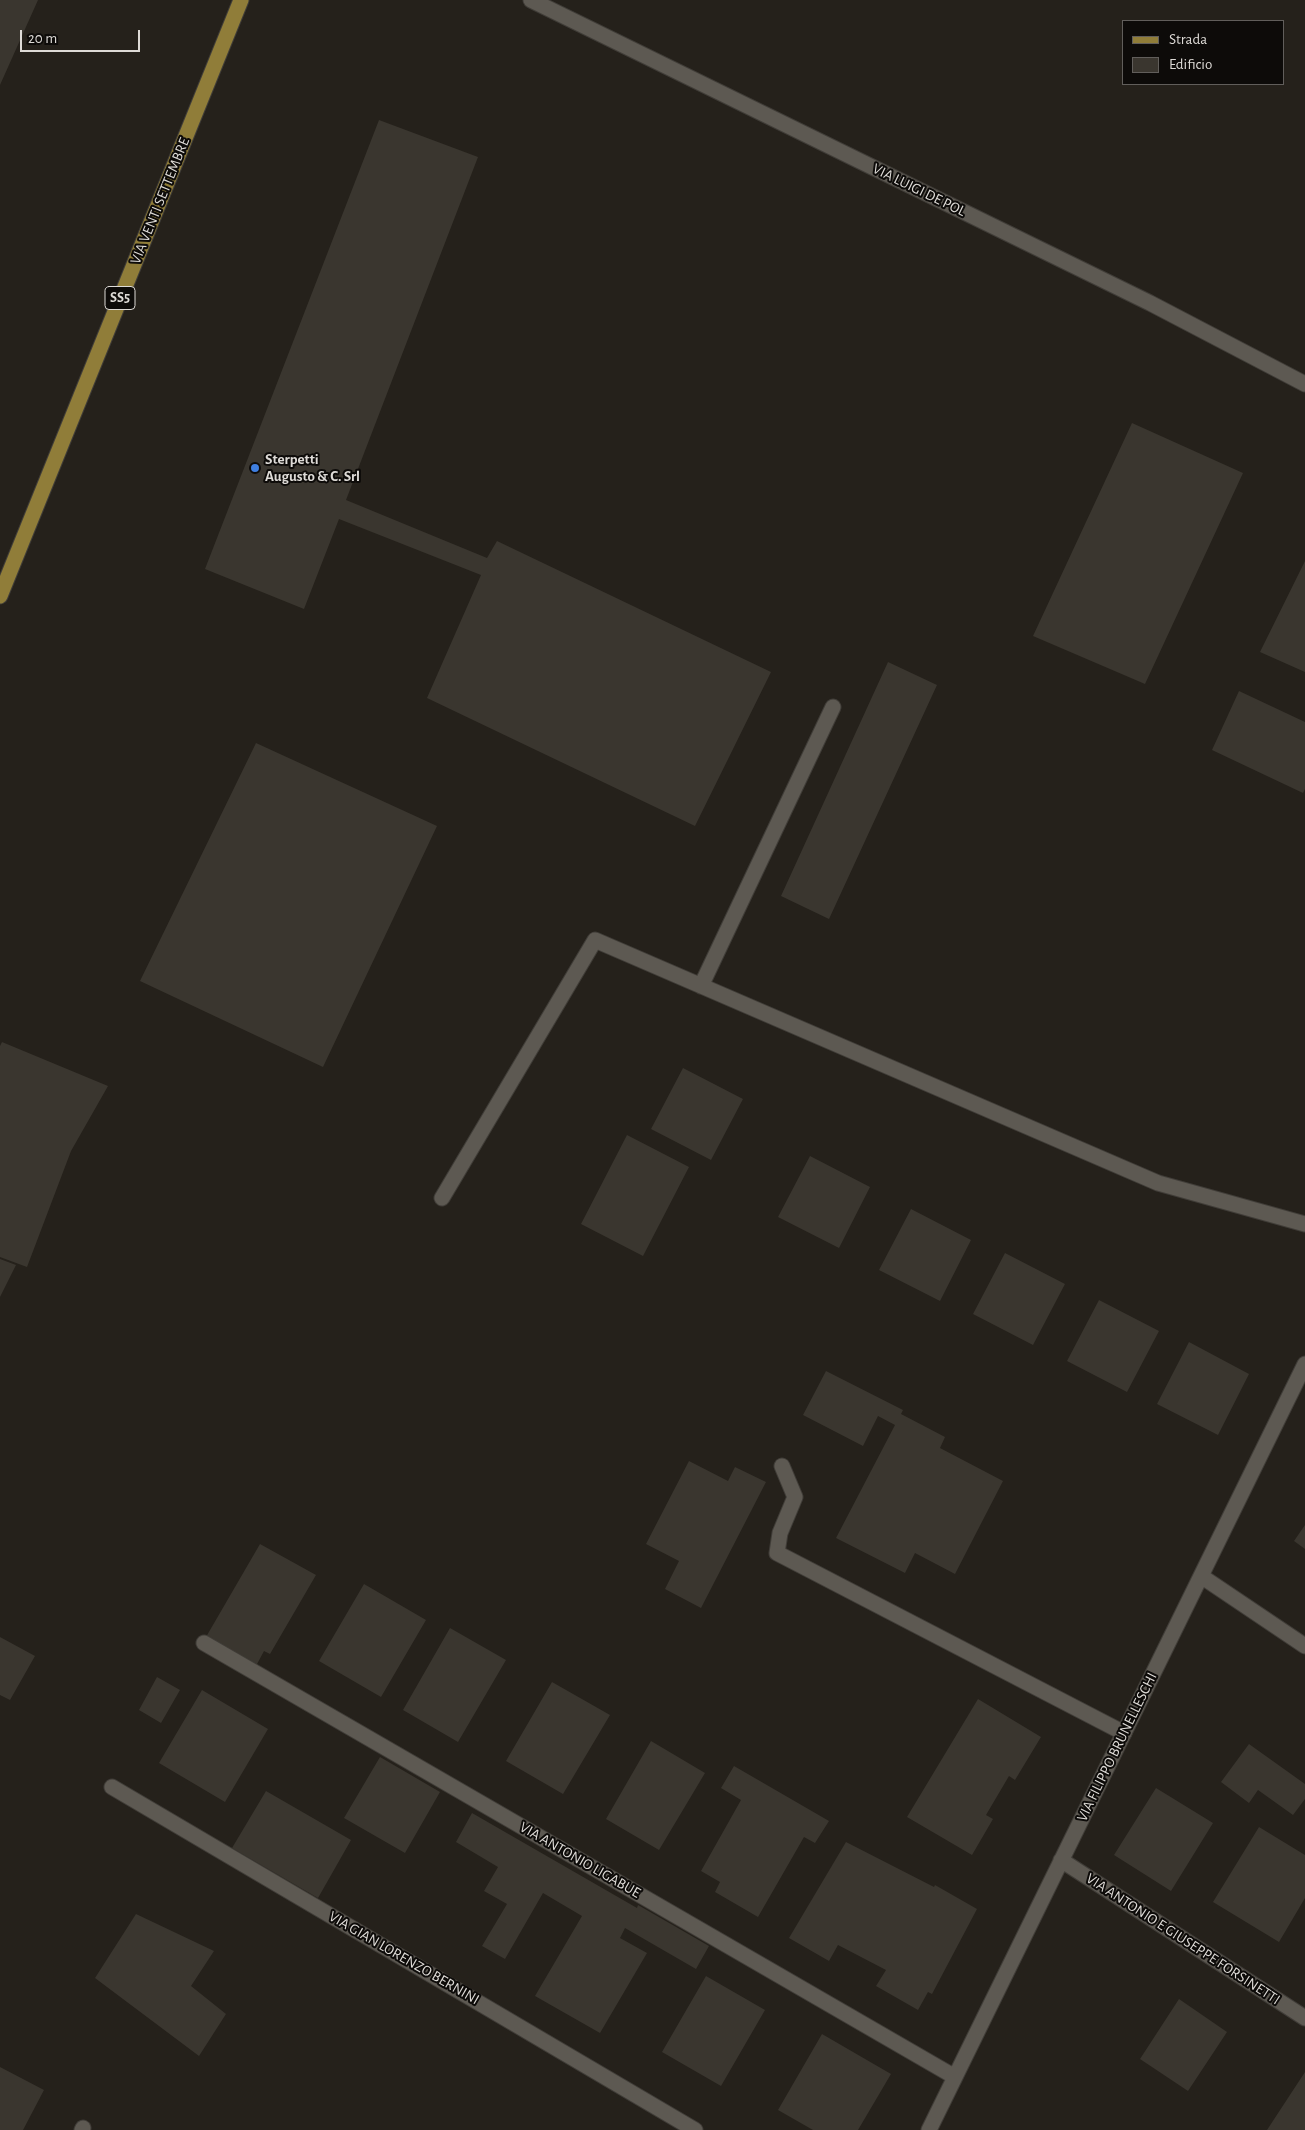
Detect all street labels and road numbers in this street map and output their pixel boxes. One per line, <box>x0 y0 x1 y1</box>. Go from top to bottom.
street label: VIA VENTI SETTEMBRE <box>126 135 194 267</box>
street label: VIA LUIGI DE POL <box>869 160 969 220</box>
road number: SS5 <box>105 286 135 310</box>
street label: VIA FILIPPO BRUNELLESCHI <box>1073 1669 1161 1825</box>
street label: VIA ANTONIO LIGABUE <box>516 1818 644 1902</box>
street label: VIA ANTONIO E GIUSEPPE FORSINETTI <box>1082 1869 1284 2009</box>
street label: VIA GIAN LORENZO BERNINI <box>325 1907 483 2009</box>

